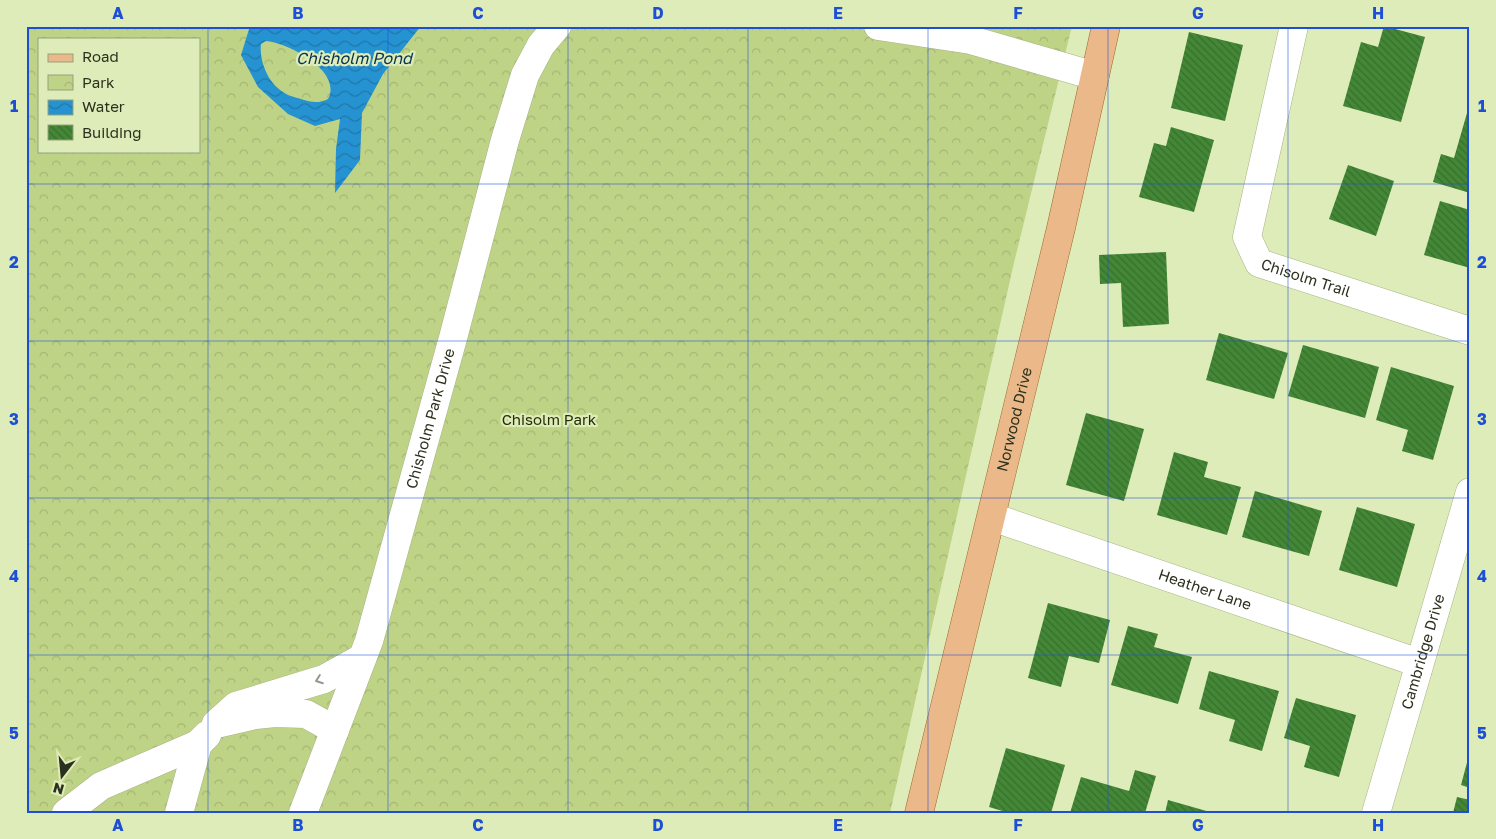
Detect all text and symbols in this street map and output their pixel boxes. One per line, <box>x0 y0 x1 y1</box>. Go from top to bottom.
text: A <box>112 3 124 23</box>
text: B <box>292 3 304 23</box>
text: C <box>472 3 484 23</box>
text: D <box>652 3 664 23</box>
text: E <box>833 3 843 23</box>
text: F <box>1013 3 1023 23</box>
text: G <box>1192 3 1204 23</box>
text: H <box>1372 3 1384 23</box>
legend <box>38 38 200 152</box>
text: Road <box>82 47 119 65</box>
water label: Chisholm Pond <box>296 48 414 68</box>
text: Park <box>82 73 115 91</box>
text: 1 <box>10 96 18 116</box>
text: 1 <box>1478 96 1486 116</box>
text: Water <box>82 97 125 115</box>
text: Building <box>82 123 142 141</box>
text: 2 <box>9 252 19 272</box>
text: 2 <box>1477 252 1487 272</box>
street label: Chisolm Trail <box>1259 254 1353 300</box>
street label: Chisholm Park Drive <box>402 346 458 491</box>
street label: Norwood Drive <box>992 365 1035 473</box>
text: 3 <box>9 409 19 429</box>
text: 3 <box>1477 409 1487 429</box>
park label: Chisolm Park <box>502 410 597 428</box>
street label: Heather Lane <box>1156 565 1254 613</box>
text: 4 <box>9 566 19 586</box>
text: 4 <box>1477 566 1487 586</box>
street label: Cambridge Drive <box>1397 591 1448 711</box>
one-way arrow <box>316 674 324 684</box>
text: 5 <box>9 723 19 743</box>
text: 5 <box>1477 723 1487 743</box>
north arrow <box>38 752 88 802</box>
text: N <box>51 779 66 799</box>
text: A <box>112 815 124 835</box>
text: B <box>292 815 304 835</box>
text: C <box>472 815 484 835</box>
text: D <box>652 815 664 835</box>
text: E <box>833 815 843 835</box>
text: F <box>1013 815 1023 835</box>
text: G <box>1192 815 1204 835</box>
text: H <box>1372 815 1384 835</box>

